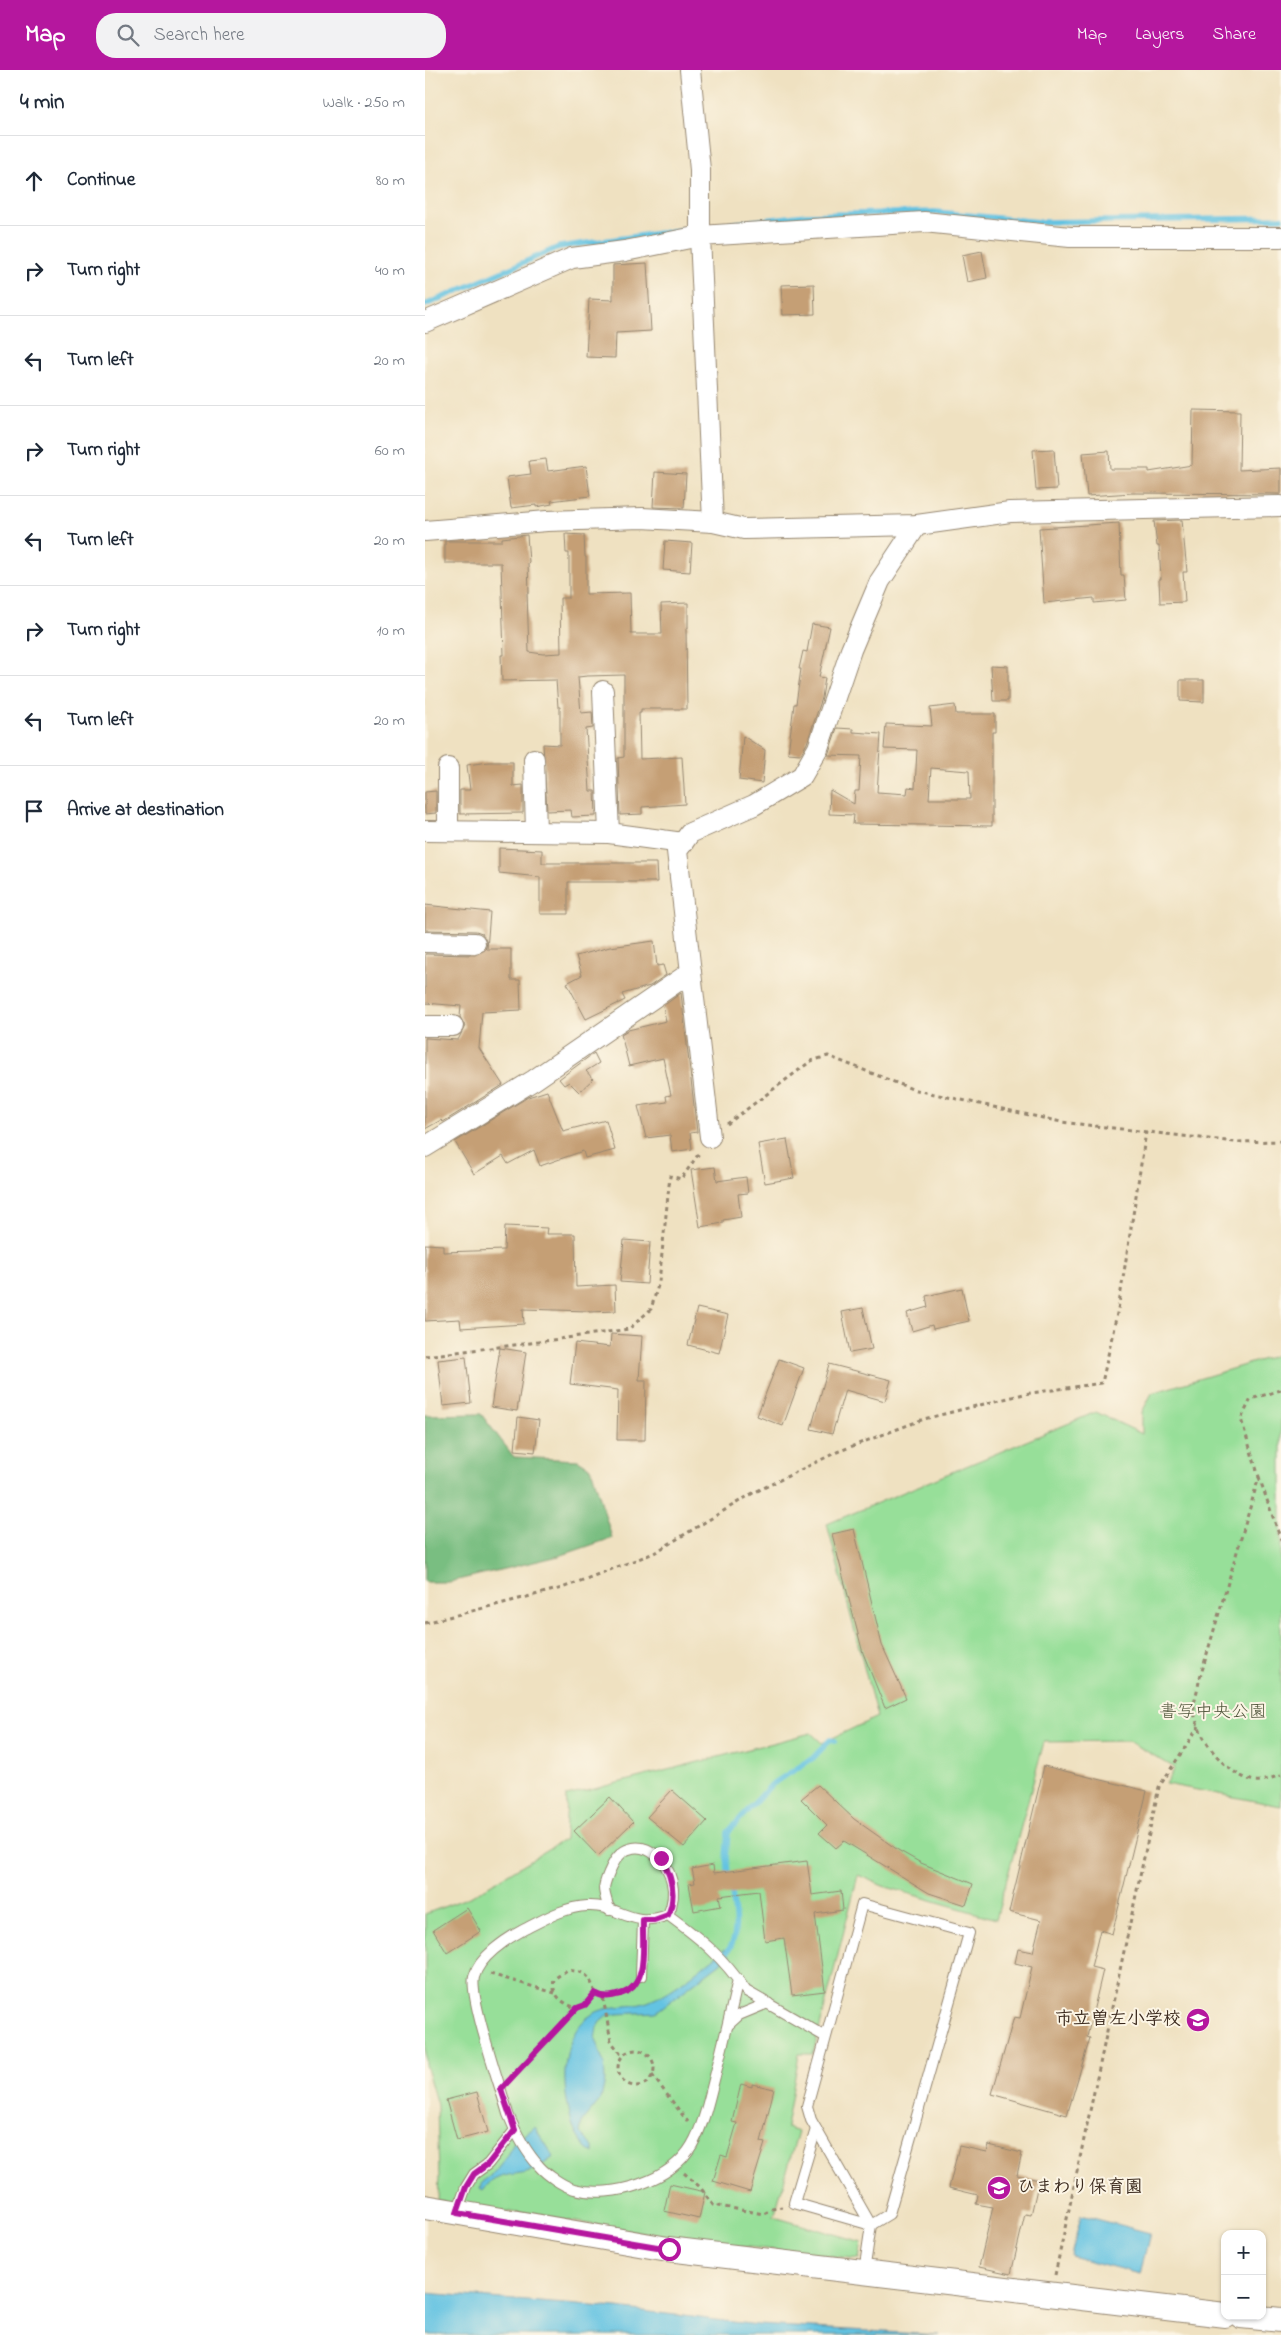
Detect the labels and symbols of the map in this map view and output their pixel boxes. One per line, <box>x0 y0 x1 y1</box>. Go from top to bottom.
park label: 書写中央公園 <box>1159 1700 1267 1726</box>
route end <box>650 1847 673 1870</box>
place label: 市立曽左小学校 <box>1055 2007 1181 2033</box>
school or university icon: 市立曽左小学校 <box>1185 2007 1211 2033</box>
school or university icon: ひまわり保育園 <box>986 2175 1012 2201</box>
place label: ひまわり保育園 <box>1017 2175 1143 2201</box>
route start <box>658 2238 681 2261</box>

